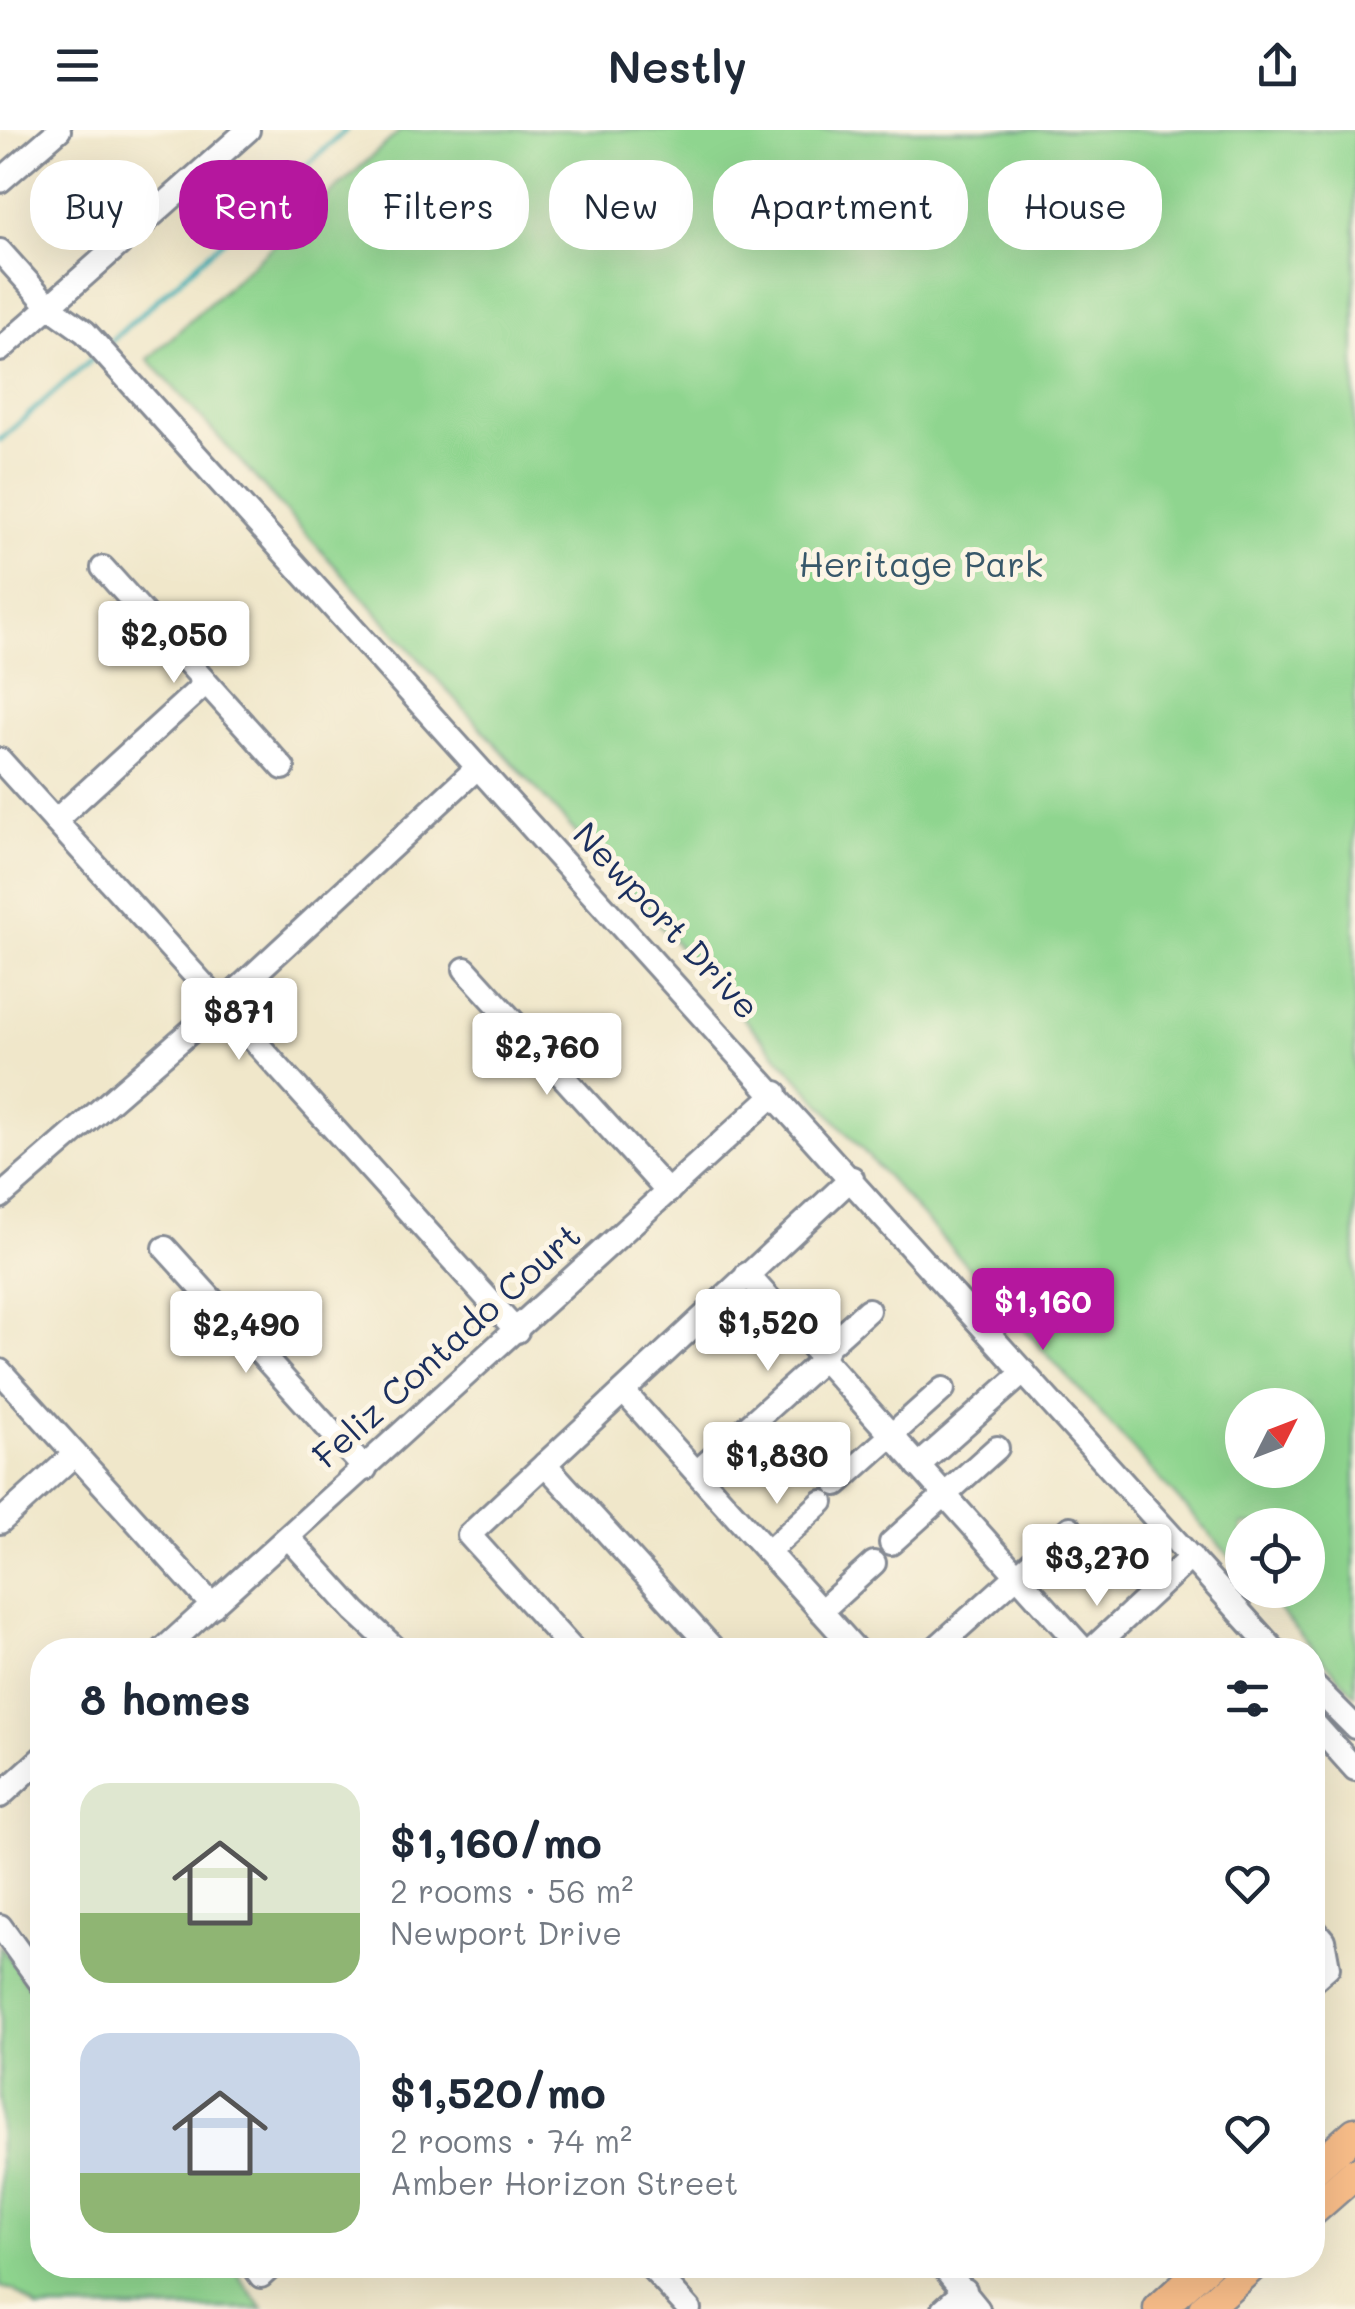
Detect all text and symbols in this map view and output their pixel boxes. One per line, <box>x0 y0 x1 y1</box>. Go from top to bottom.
text: Nestly <box>608 36 747 94</box>
icon: menu <box>50 38 105 93</box>
icon: share <box>1250 38 1305 93</box>
chip: Buy <box>30 160 159 250</box>
chip: Rent <box>179 160 328 250</box>
chip: Filters <box>348 160 529 250</box>
chip: New <box>549 160 693 250</box>
chip: Apartment <box>713 160 968 250</box>
chip: House <box>988 160 1162 250</box>
park label: Heritage Park <box>799 540 1043 586</box>
pin: $2,050 <box>93 601 255 686</box>
text: $2,050 <box>120 612 228 654</box>
street label: Newport Drive <box>564 811 771 1028</box>
pin: $871 <box>180 978 298 1063</box>
text: $871 <box>203 989 275 1031</box>
pin: $2,760 <box>466 1013 628 1098</box>
text: $2,760 <box>494 1024 600 1066</box>
street label: Feliz Contado Court <box>302 1212 590 1477</box>
pin: $1,160 <box>962 1268 1124 1353</box>
text: $1,160 <box>994 1279 1092 1321</box>
pin: $1,520 <box>687 1289 849 1374</box>
pin: $2,490 <box>165 1291 327 1376</box>
text: $1,520 <box>718 1300 818 1342</box>
text: $2,490 <box>192 1302 300 1344</box>
north arrow <box>1225 1388 1325 1488</box>
map controls <box>1225 1388 1325 1608</box>
pin: $1,830 <box>696 1422 858 1507</box>
text: $1,830 <box>725 1433 829 1475</box>
button: locate <box>1225 1508 1325 1608</box>
pin: $3,270 <box>1016 1524 1178 1609</box>
text: $3,270 <box>1044 1535 1150 1577</box>
text: 8 homes <box>80 1671 251 1726</box>
icon: filters <box>1220 1671 1275 1726</box>
text: $1,160/mo <box>390 1814 602 1869</box>
icon: home <box>160 1823 280 1943</box>
icon: heart <box>1220 1856 1275 1911</box>
text: 2 rooms · 56 m² <box>390 1869 633 1911</box>
text: Newport Drive <box>390 1911 622 1953</box>
text: $1,520/mo <box>390 2064 606 2119</box>
icon: home <box>160 2073 280 2193</box>
icon: heart <box>1220 2106 1275 2161</box>
text: 2 rooms · 74 m² <box>390 2119 632 2161</box>
text: Amber Horizon Street <box>390 2161 738 2203</box>

